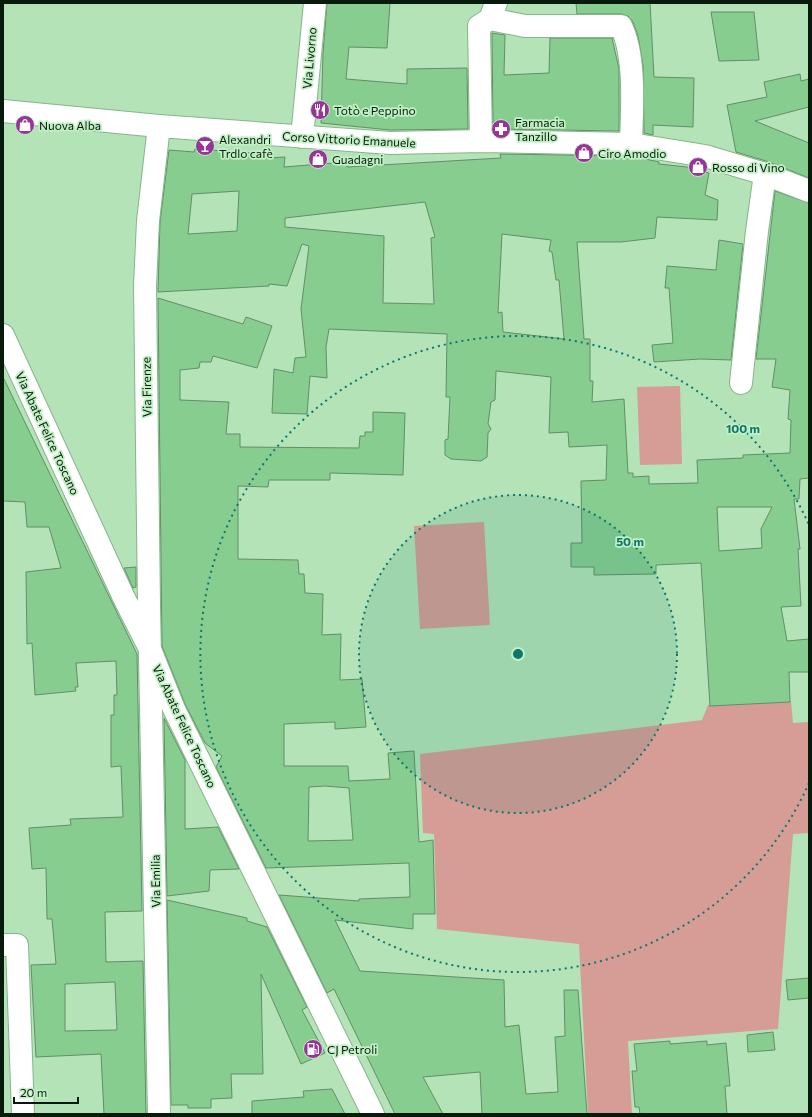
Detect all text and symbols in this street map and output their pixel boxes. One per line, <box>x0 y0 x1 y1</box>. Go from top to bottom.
street label: Via Livorno <box>299 27 319 89</box>
restaurant icon: Totò e Peppino <box>309 99 331 121</box>
place label: Totò e Peppino <box>334 103 416 117</box>
shop icon: Nuova Alba <box>14 114 36 136</box>
place label: Farmacia Tanzillo <box>515 115 565 143</box>
place label: Nuova Alba <box>39 118 101 132</box>
pharmacy icon: Farmacia Tanzillo <box>490 118 512 140</box>
street label: Corso Vittorio Emanuele <box>282 129 416 149</box>
place label: Alexandri Trdlo cafè <box>219 132 273 160</box>
bar icon: Alexandri Trdlo cafè <box>194 135 216 157</box>
shop icon: Ciro Amodio <box>573 142 595 164</box>
place label: Ciro Amodio <box>598 146 666 160</box>
shop icon: Guadagni <box>307 148 329 170</box>
place label: Guadagni <box>332 152 383 166</box>
shop icon: Rosso di Vino <box>687 156 709 178</box>
place label: Rosso di Vino <box>712 160 785 174</box>
street label: Via Firenze <box>138 357 154 417</box>
street label: Via Abate Felice Toscano <box>13 369 83 497</box>
text: 100 m <box>726 421 760 435</box>
text: 50 m <box>616 534 644 548</box>
centre of rings <box>511 647 525 661</box>
street label: Via Abate Felice Toscano <box>150 662 220 790</box>
street label: Via Emilia <box>148 854 162 908</box>
fuel station icon: CJ Petroli <box>302 1038 324 1060</box>
place label: CJ Petroli <box>327 1042 377 1057</box>
scale bar <box>14 1079 78 1105</box>
text: 20 m <box>20 1085 47 1099</box>

